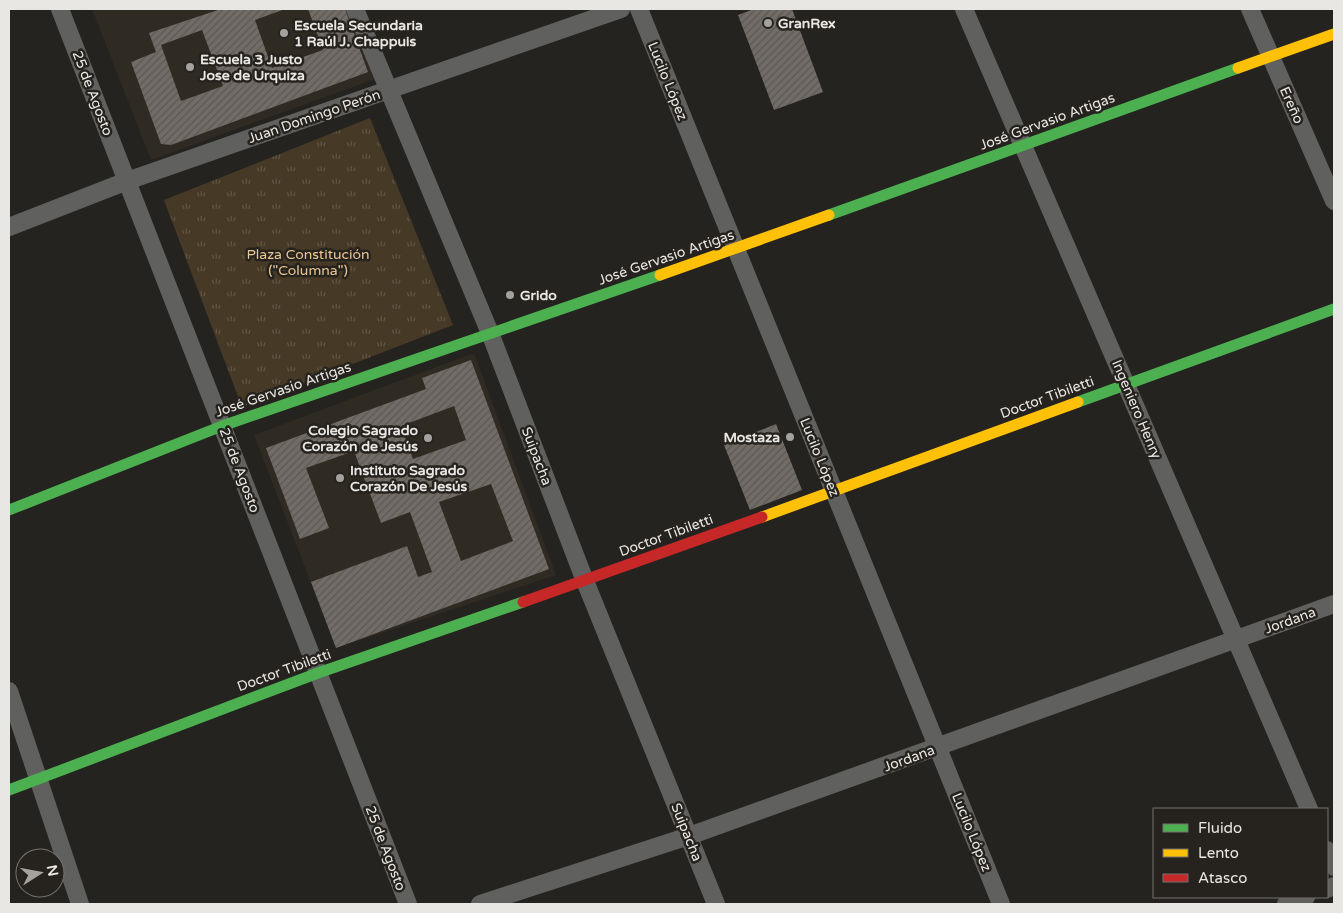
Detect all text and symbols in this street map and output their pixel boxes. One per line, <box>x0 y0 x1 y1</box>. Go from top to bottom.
place label: GranRex <box>778 15 836 32</box>
place label: Escuela Secundaria 1 Raúl J. Chappuis <box>294 17 423 50</box>
marker: GranRex <box>762 17 774 29</box>
marker: Escuela Secundaria 1 Raúl J. Chappuis <box>278 27 290 39</box>
street label: Lucilo López <box>644 39 691 123</box>
street label: 25 de Agosto <box>69 48 117 138</box>
place label: Escuela 3 Justo Jose de Urquiza <box>199 51 305 84</box>
marker: Escuela 3 Justo Jose de Urquiza <box>184 61 196 73</box>
street label: Ereño <box>1276 84 1307 126</box>
street label: Juan Domingo Perón <box>246 86 383 147</box>
street label: José Gervasio Artigas <box>977 89 1117 154</box>
street label: José Gervasio Artigas <box>596 226 737 289</box>
park label: Plaza Constitución ("Columna") <box>246 246 370 279</box>
place label: Grido <box>520 287 557 304</box>
marker: Grido <box>504 289 516 301</box>
street label: Ingeniero Henry <box>1108 357 1165 462</box>
street label: José Gervasio Artigas <box>213 358 354 421</box>
street label: Doctor Tibiletti <box>998 373 1096 422</box>
street label: Lucilo López <box>796 415 843 499</box>
place label: Colegio Sagrado Corazón de Jesús <box>302 422 418 455</box>
street label: 25 de Agosto <box>216 425 264 515</box>
street label: Suipacha <box>518 425 555 488</box>
place label: Mostaza <box>723 429 780 446</box>
marker: Mostaza <box>784 431 796 443</box>
marker: Colegio Sagrado Corazón de Jesús <box>422 432 434 444</box>
place label: Instituto Sagrado Corazón De Jesús <box>350 462 467 495</box>
marker: Instituto Sagrado Corazón De Jesús <box>334 472 346 484</box>
street label: Doctor Tibiletti <box>617 511 715 560</box>
street label: Jordana <box>1262 603 1318 638</box>
street label: Doctor Tibiletti <box>235 646 333 695</box>
street label: Jordana <box>881 741 937 776</box>
street label: Lucilo López <box>948 790 995 874</box>
street label: Suipacha <box>667 801 706 864</box>
street label: 25 de Agosto <box>362 803 410 893</box>
legend <box>1153 808 1328 898</box>
text: Fluido <box>1198 819 1242 837</box>
text: Lento <box>1198 844 1239 862</box>
north arrow <box>15 848 65 898</box>
text: N <box>43 863 62 878</box>
text: Atasco <box>1198 869 1247 887</box>

